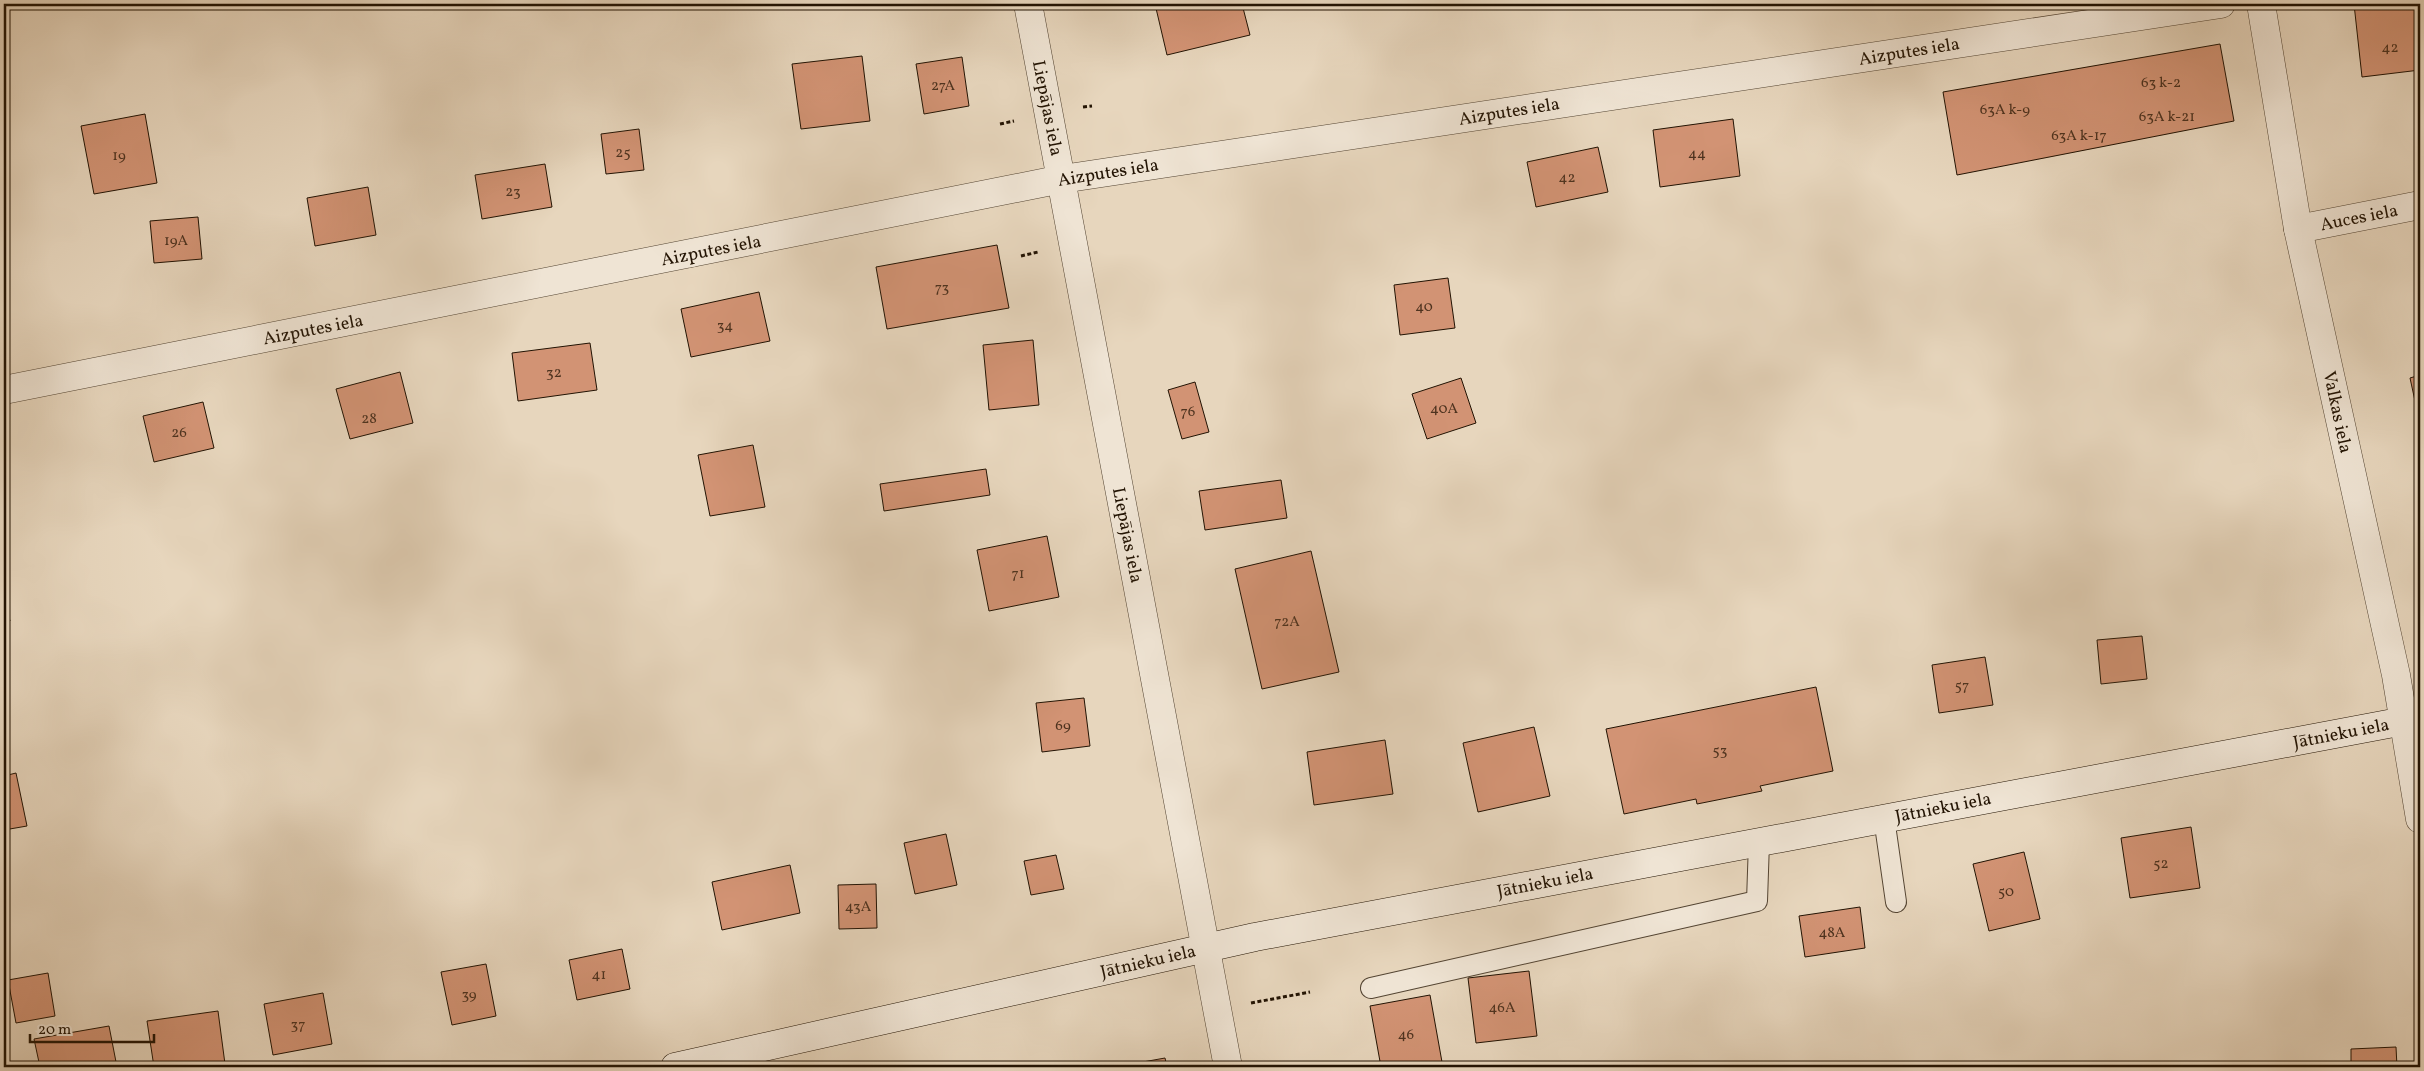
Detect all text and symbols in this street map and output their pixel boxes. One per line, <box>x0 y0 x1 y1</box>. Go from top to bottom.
street label: Aizputes iela <box>1857 32 1962 73</box>
house number: 42 <box>2381 38 2399 59</box>
street label: Liepājas iela <box>1025 58 1068 158</box>
house number: 63 k-2 <box>2141 73 2181 94</box>
house number: 27A <box>931 76 955 97</box>
street label: Aizputes iela <box>1457 92 1562 133</box>
house number: 63A k-9 <box>1980 100 2030 121</box>
house number: 63A k-21 <box>2139 107 2195 128</box>
house number: 63A k-17 <box>2051 126 2107 147</box>
house number: 25 <box>615 143 631 164</box>
house number: 44 <box>1688 144 1706 165</box>
house number: 19 <box>112 146 126 167</box>
street label: Aizputes iela <box>1056 153 1161 194</box>
house number: 42 <box>1558 168 1576 189</box>
house number: 23 <box>505 182 521 203</box>
street label: Auces iela <box>2318 199 2400 238</box>
street label: Aizputes iela <box>659 229 764 273</box>
house number: 19A <box>164 231 189 252</box>
house number: 73 <box>935 278 949 299</box>
house number: 40 <box>1415 297 1433 318</box>
street label: Aizputes iela <box>261 308 366 352</box>
house number: 34 <box>717 316 733 337</box>
house number: 32 <box>546 363 562 384</box>
street label: Valkas iela <box>2316 369 2357 456</box>
house number: 40A <box>1430 399 1459 420</box>
house number: 76 <box>1181 402 1195 423</box>
house number: 28 <box>361 409 377 430</box>
house number: 26 <box>171 423 187 444</box>
street label: Liepājas iela <box>1105 485 1148 585</box>
house number: 71 <box>1011 564 1025 585</box>
house number: 72A <box>1274 612 1300 633</box>
house number: 57 <box>1955 676 1969 697</box>
street label: Jātnieku iela <box>2291 713 2392 756</box>
house number: 69 <box>1055 716 1071 737</box>
house number: 53 <box>1713 741 1727 762</box>
street label: Jātnieku iela <box>1893 787 1994 830</box>
house number: 52 <box>2153 854 2169 875</box>
street label: Jātnieku iela <box>1495 862 1596 905</box>
house number: 50 <box>1998 882 2014 903</box>
house number: 43A <box>845 897 872 918</box>
house number: 48A <box>1819 923 1846 944</box>
street label: Jātnieku iela <box>1098 939 1199 986</box>
house number: 41 <box>592 965 606 986</box>
house number: 39 <box>461 985 477 1006</box>
house number: 46A <box>1489 998 1516 1019</box>
scale bar <box>30 1011 154 1043</box>
house number: 37 <box>291 1015 305 1036</box>
text: 20 m <box>38 1020 71 1041</box>
house number: 46 <box>1398 1025 1414 1046</box>

